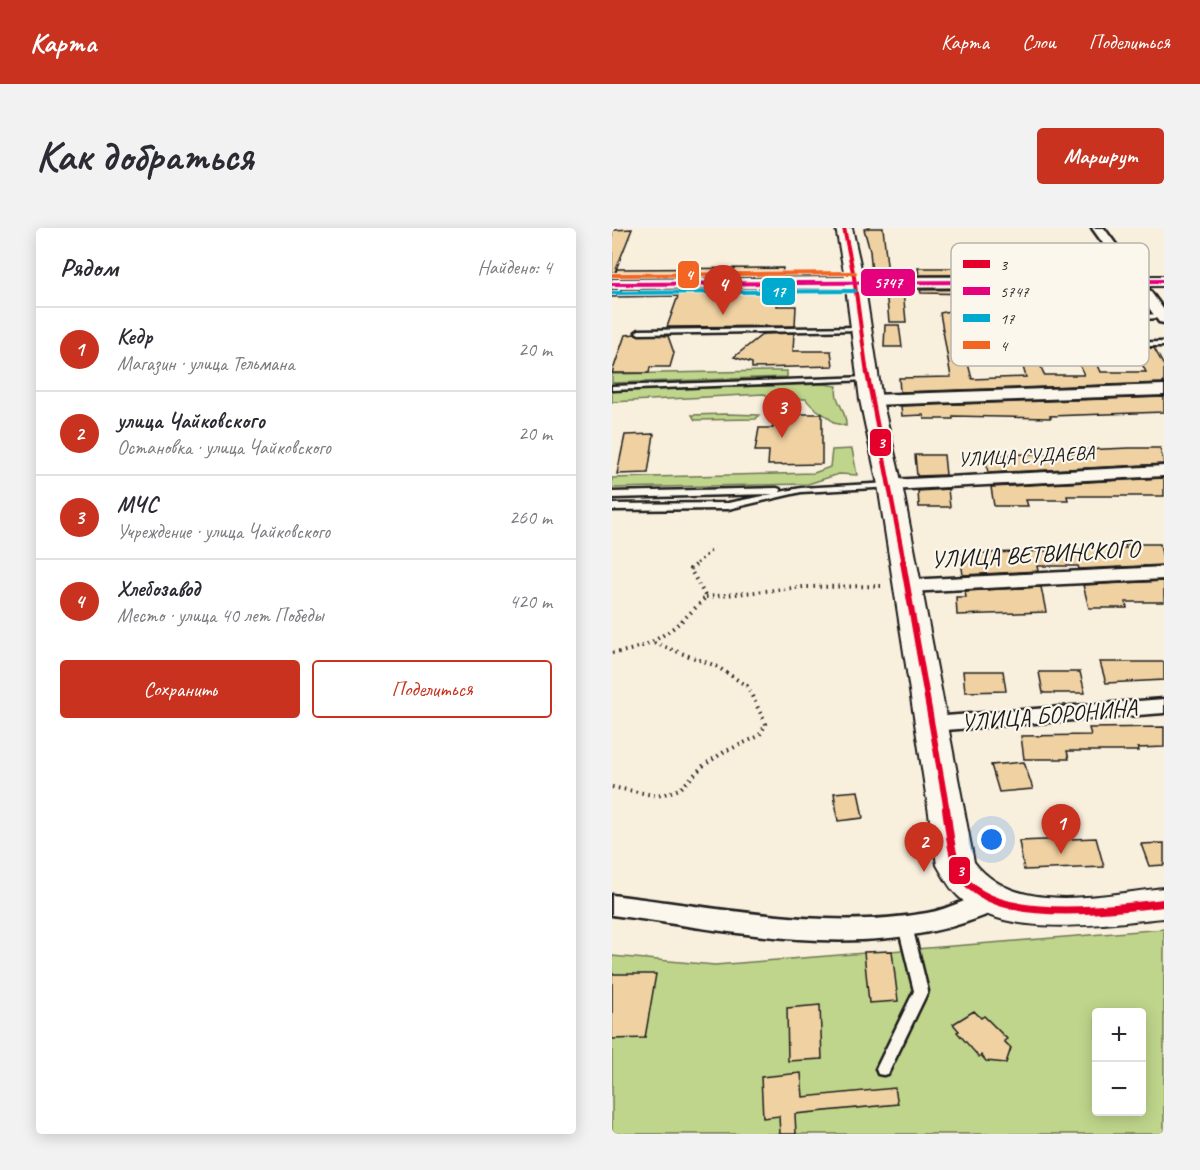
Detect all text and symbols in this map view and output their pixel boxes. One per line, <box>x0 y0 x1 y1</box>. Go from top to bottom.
text: Карта <box>30 25 97 60</box>
text: Карта <box>941 29 989 55</box>
text: Слои <box>1022 29 1056 55</box>
text: Поделиться <box>1089 29 1170 55</box>
button: Маршрут <box>1037 128 1164 184</box>
text: Как добраться <box>36 130 253 183</box>
legend <box>951 243 1149 366</box>
text: Рядом <box>60 251 118 284</box>
text: Найдено: 4 <box>477 255 552 280</box>
text: 3 <box>1000 255 1009 275</box>
line badge: 4 <box>677 260 700 289</box>
text: 4 <box>685 265 694 285</box>
pin: 4 <box>704 266 742 315</box>
line badge: 5747 <box>860 268 916 297</box>
text: 5747 <box>874 273 904 293</box>
line badge: 17 <box>761 277 796 306</box>
text: 17 <box>771 282 787 302</box>
text: 5747 <box>1000 282 1030 302</box>
text: 17 <box>1000 309 1015 329</box>
text: Кедр <box>117 323 152 351</box>
text: 4 <box>1000 336 1009 356</box>
text: 1 <box>75 337 84 362</box>
text: 20 m <box>518 337 552 362</box>
text: Магазин · улица Тельмана <box>117 351 295 376</box>
pin: 3 <box>762 388 802 438</box>
text: улица Чайковского <box>117 407 265 435</box>
text: 2 <box>75 421 84 446</box>
text: 20 m <box>518 421 552 446</box>
line badge: 3 <box>869 428 892 457</box>
text: 3 <box>877 433 886 453</box>
text: Остановка · улица Чайковского <box>117 435 331 460</box>
street label: УЛИЦА СУДАЕВА <box>957 440 1096 472</box>
text: МЧС <box>117 491 158 519</box>
text: 3 <box>75 505 84 530</box>
text: 260 m <box>509 505 552 530</box>
text: Учреждение · улица Чайковского <box>117 519 330 544</box>
street label: УЛИЦА ВЕТВИНСКОГО <box>930 533 1143 574</box>
text: Хлебозавод <box>117 575 200 603</box>
text: 4 <box>75 589 84 614</box>
text: 420 m <box>509 589 552 614</box>
text: Место · улица 40 лет Победы <box>117 603 324 628</box>
button: Сохранить <box>60 660 300 718</box>
button: Поделиться <box>312 660 552 718</box>
street label: УЛИЦА БОРОНИНА <box>960 692 1139 738</box>
pin: 1 <box>1042 804 1080 854</box>
pin: 2 <box>904 822 944 872</box>
your location <box>977 825 1006 854</box>
line badge: 3 <box>948 856 971 885</box>
text: 3 <box>956 861 965 881</box>
map controls <box>1092 1008 1146 1116</box>
button: + <box>1092 1008 1146 1062</box>
button: − <box>1092 1062 1146 1116</box>

